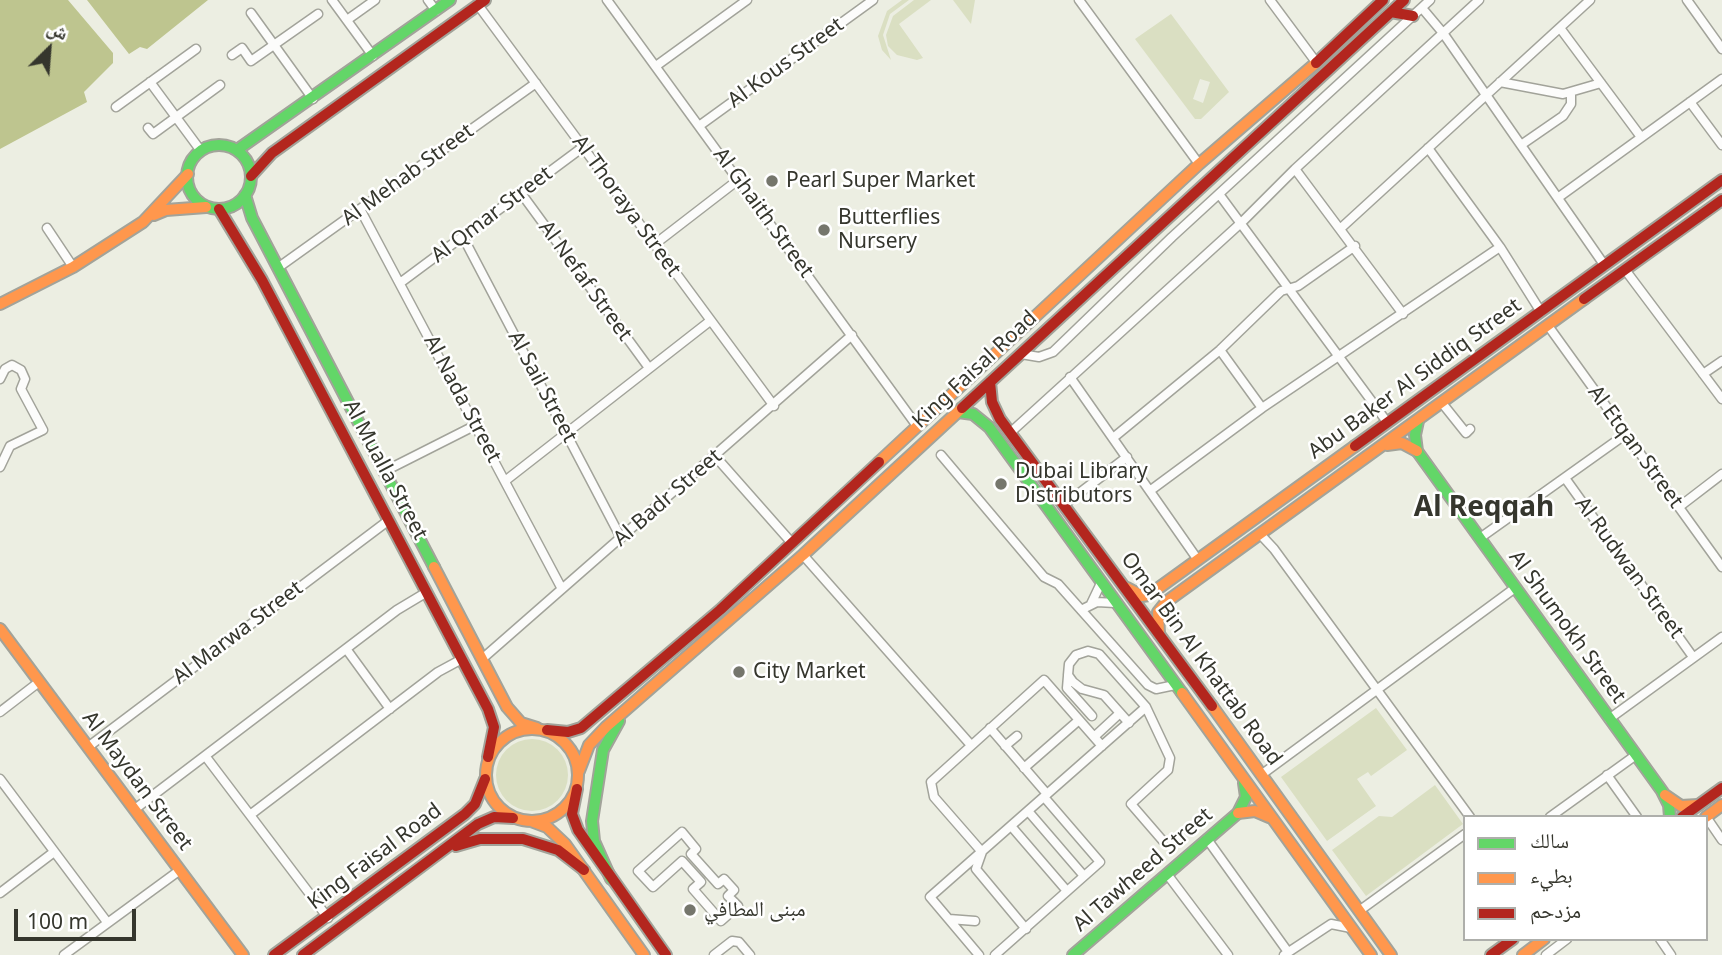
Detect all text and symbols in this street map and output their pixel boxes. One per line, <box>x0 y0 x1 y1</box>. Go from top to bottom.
street label: Al Kous Street <box>723 13 849 113</box>
north arrow <box>14 14 84 84</box>
text: ش <box>43 14 73 46</box>
street label: Al Mehab Street <box>337 119 479 231</box>
street label: Al Thoraya Street <box>566 131 686 281</box>
street label: Al Ghaith Street <box>707 143 819 283</box>
street label: Al Qmar Street <box>427 161 557 269</box>
place label: Pearl Super Market <box>786 168 975 194</box>
marker: Pearl Super Market <box>764 173 780 189</box>
place label: Butterflies Nursery <box>838 205 940 255</box>
street label: Al Nefaf Street <box>533 216 637 346</box>
marker: Butterflies Nursery <box>816 222 832 238</box>
street label: Abu Baker Al Siddiq Street <box>1304 293 1526 465</box>
street label: King Faisal Road <box>908 306 1042 434</box>
street label: Al Sail Street <box>502 327 582 447</box>
street label: Al Nada Street <box>418 331 506 467</box>
street label: Al Etqan Street <box>1582 381 1688 513</box>
street label: Al Mualla Street <box>338 396 432 544</box>
street label: Al Badr Street <box>609 444 727 552</box>
place label: Dubai Library Distributors <box>1015 459 1148 509</box>
marker: Dubai Library Distributors <box>993 476 1009 492</box>
district label: Al Reqqah <box>1414 491 1554 525</box>
street label: Al Rudwan Street <box>1569 492 1689 644</box>
street label: Al Shumokh Street <box>1503 546 1631 708</box>
street label: Omar Bin Al Khattab Road <box>1115 548 1287 770</box>
street label: Al Marwa Street <box>168 576 308 690</box>
place label: City Market <box>753 659 866 685</box>
marker: City Market <box>731 664 747 680</box>
street label: Al Maydan Street <box>77 706 197 856</box>
street label: King Faisal Road <box>303 798 447 916</box>
street label: Al Tawheed Street <box>1068 803 1218 937</box>
legend <box>1463 815 1708 941</box>
text: سالك <box>1530 826 1569 854</box>
text: بطيء <box>1530 861 1573 889</box>
scale bar <box>18 895 140 939</box>
text: مزدحم <box>1530 896 1581 924</box>
place label: مبنى المطافي <box>704 897 806 923</box>
marker: مبنى المطافي <box>682 902 698 918</box>
text: 100 m <box>27 907 88 935</box>

